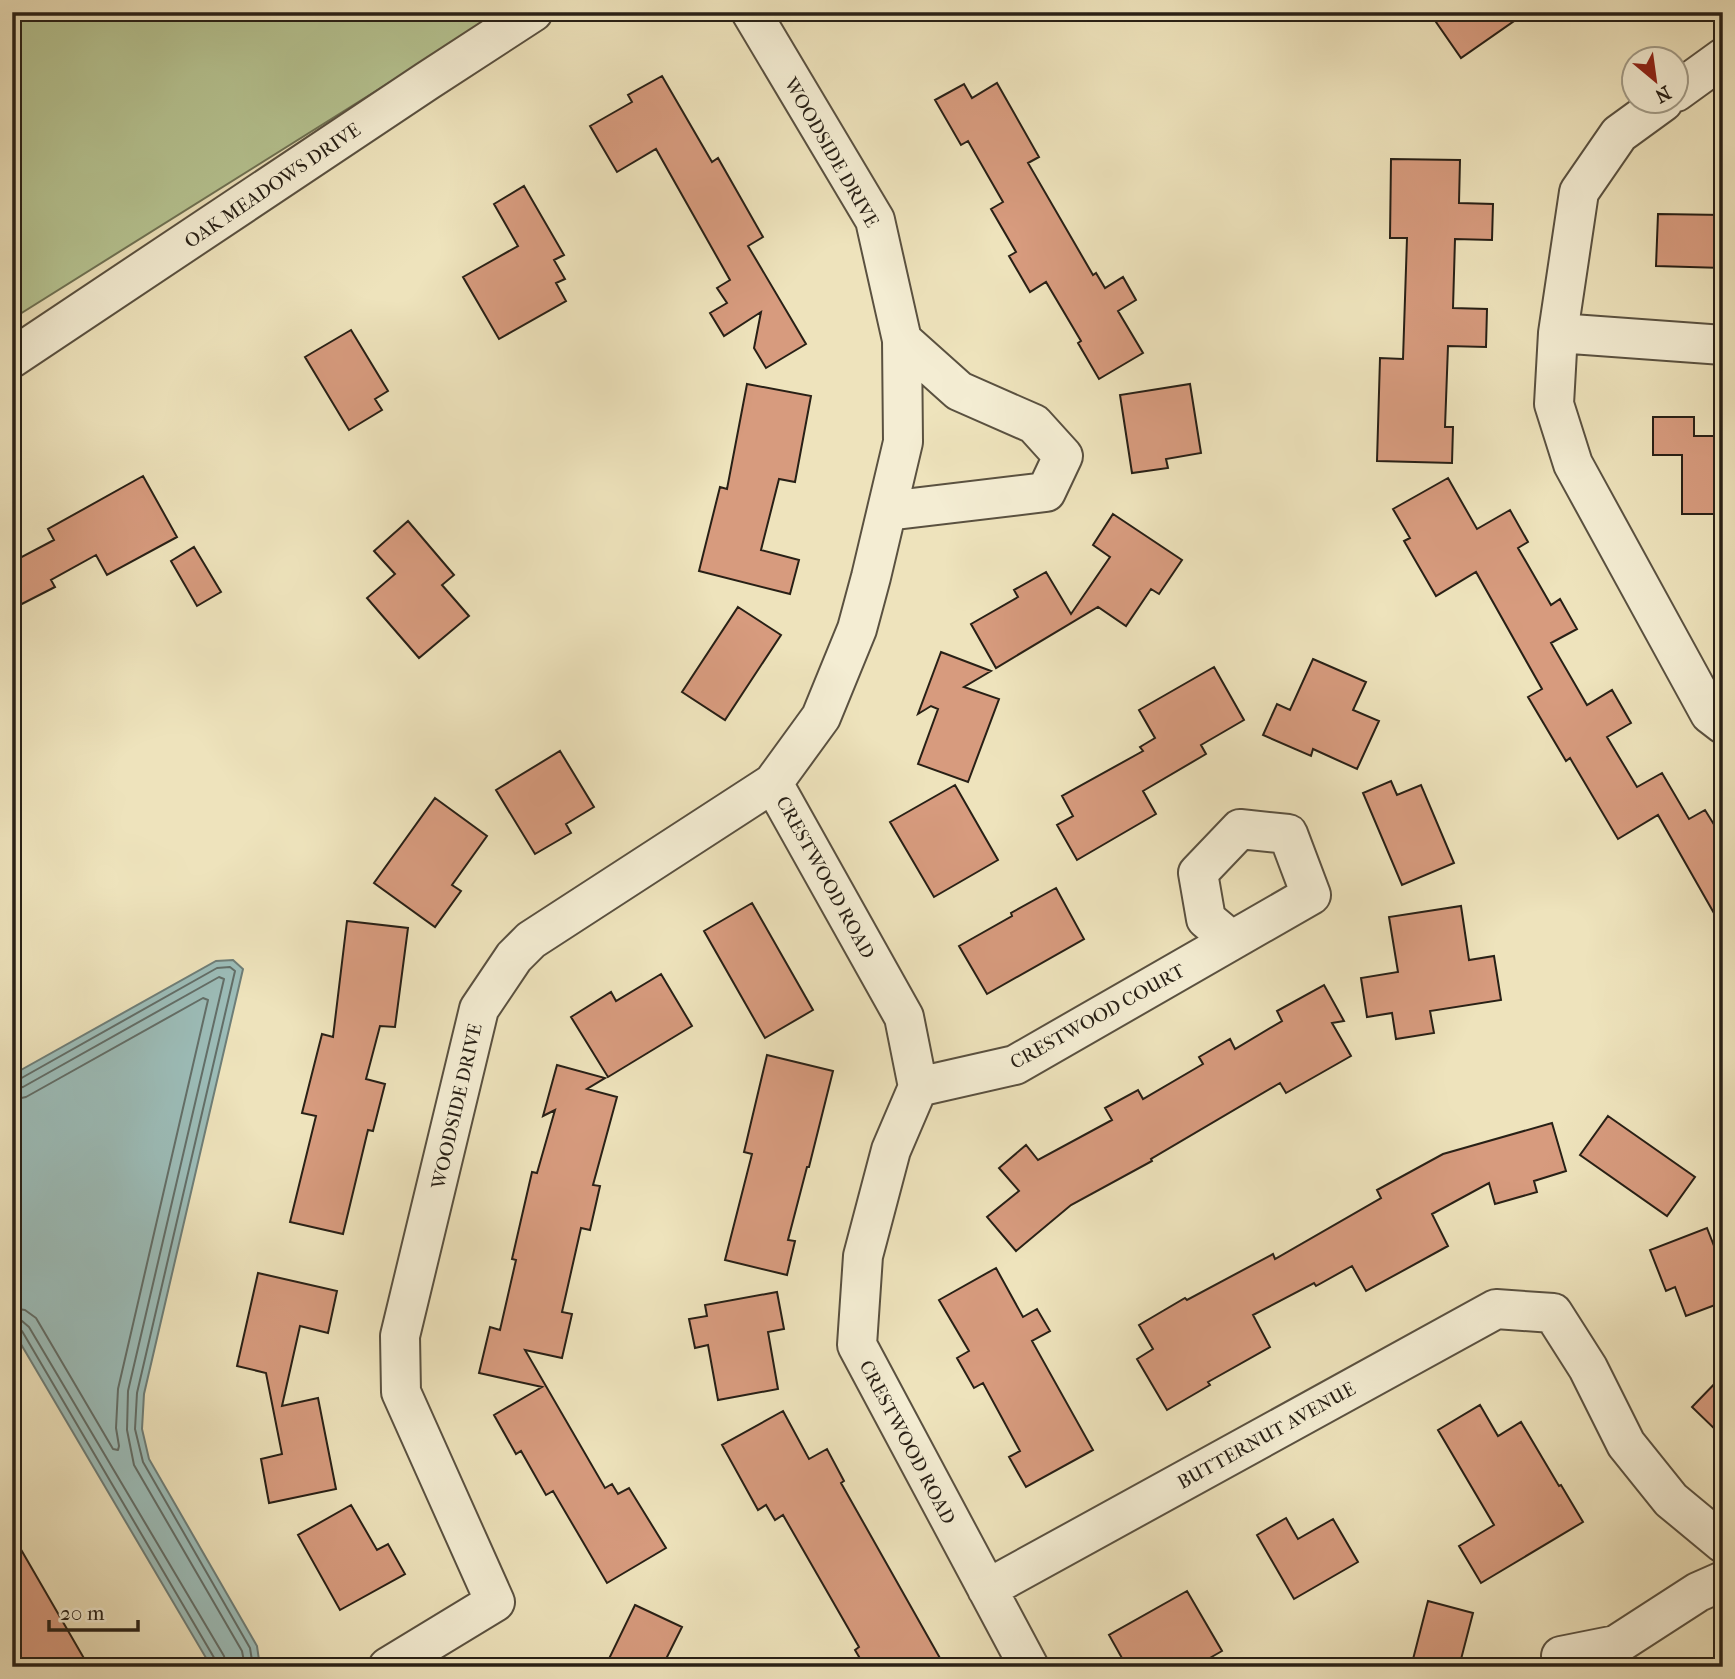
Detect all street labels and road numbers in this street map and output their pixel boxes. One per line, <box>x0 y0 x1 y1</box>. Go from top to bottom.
street label: WOODSIDE DRIVE <box>779 73 883 232</box>
street label: OAK MEADOWS DRIVE <box>180 119 365 253</box>
street label: CRESTWOOD ROAD <box>771 792 879 963</box>
street label: CRESTWOOD COURT <box>1006 960 1189 1074</box>
street label: WOODSIDE DRIVE <box>427 1021 487 1192</box>
street label: CRESTWOOD ROAD <box>855 1357 960 1528</box>
street label: BUTTERNUT AVENUE <box>1174 1378 1360 1494</box>

